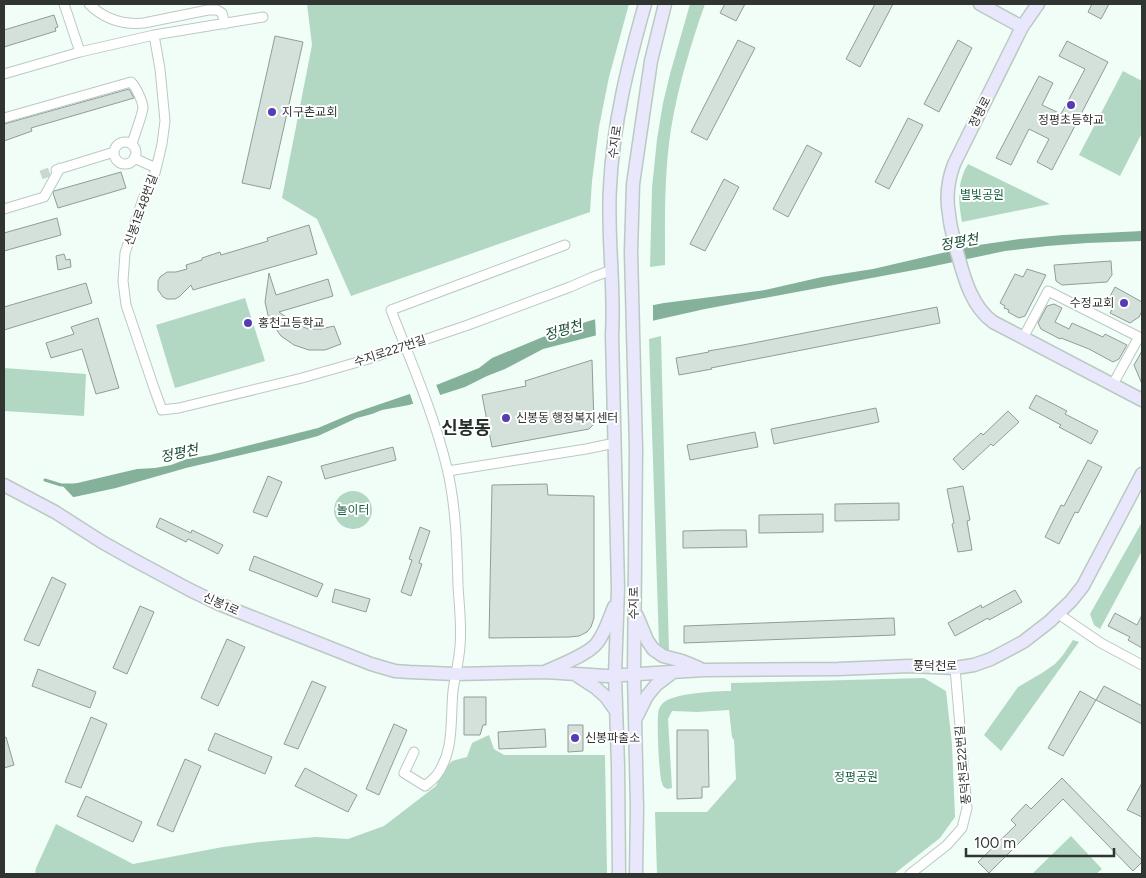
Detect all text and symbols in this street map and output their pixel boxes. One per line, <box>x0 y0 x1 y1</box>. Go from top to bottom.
street label: 정평로 <box>966 94 994 130</box>
marker: 정평초등학교 <box>1065 99 1077 111</box>
place label: 지구촌교회 <box>282 105 337 119</box>
marker: 지구촌교회 <box>266 106 278 118</box>
place label: 정평초등학교 <box>1038 113 1104 127</box>
street label: 수지로 <box>606 125 624 159</box>
street label: 신봉1로48번길 <box>122 172 160 248</box>
park label: 별빛공원 <box>960 188 1004 202</box>
water label: 정평천 <box>939 231 981 254</box>
place label: 수정교회 <box>1070 296 1114 310</box>
marker: 수정교회 <box>1118 297 1130 309</box>
place label: 홍천고등학교 <box>258 316 324 330</box>
marker: 홍천고등학교 <box>242 317 254 329</box>
water label: 정평천 <box>542 317 585 344</box>
street label: 수지로227번길 <box>352 333 428 369</box>
place label: 신봉동 행정복지센터 <box>516 411 618 425</box>
marker: 신봉동 행정복지센터 <box>500 412 512 424</box>
district label: 신봉동 <box>441 417 491 439</box>
water label: 정평천 <box>158 441 201 466</box>
park label: 놀이터 <box>336 503 370 517</box>
street label: 수지로 <box>627 586 641 620</box>
street label: 신봉1로 <box>201 590 241 618</box>
street label: 풍덕천로 <box>913 659 957 673</box>
street label: 풍덕천로22번길 <box>953 725 973 805</box>
place label: 신봉파출소 <box>585 731 640 745</box>
marker: 신봉파출소 <box>569 732 581 744</box>
park label: 정평공원 <box>834 770 878 784</box>
scale bar <box>966 826 1114 858</box>
text: 100 m <box>974 834 1016 852</box>

